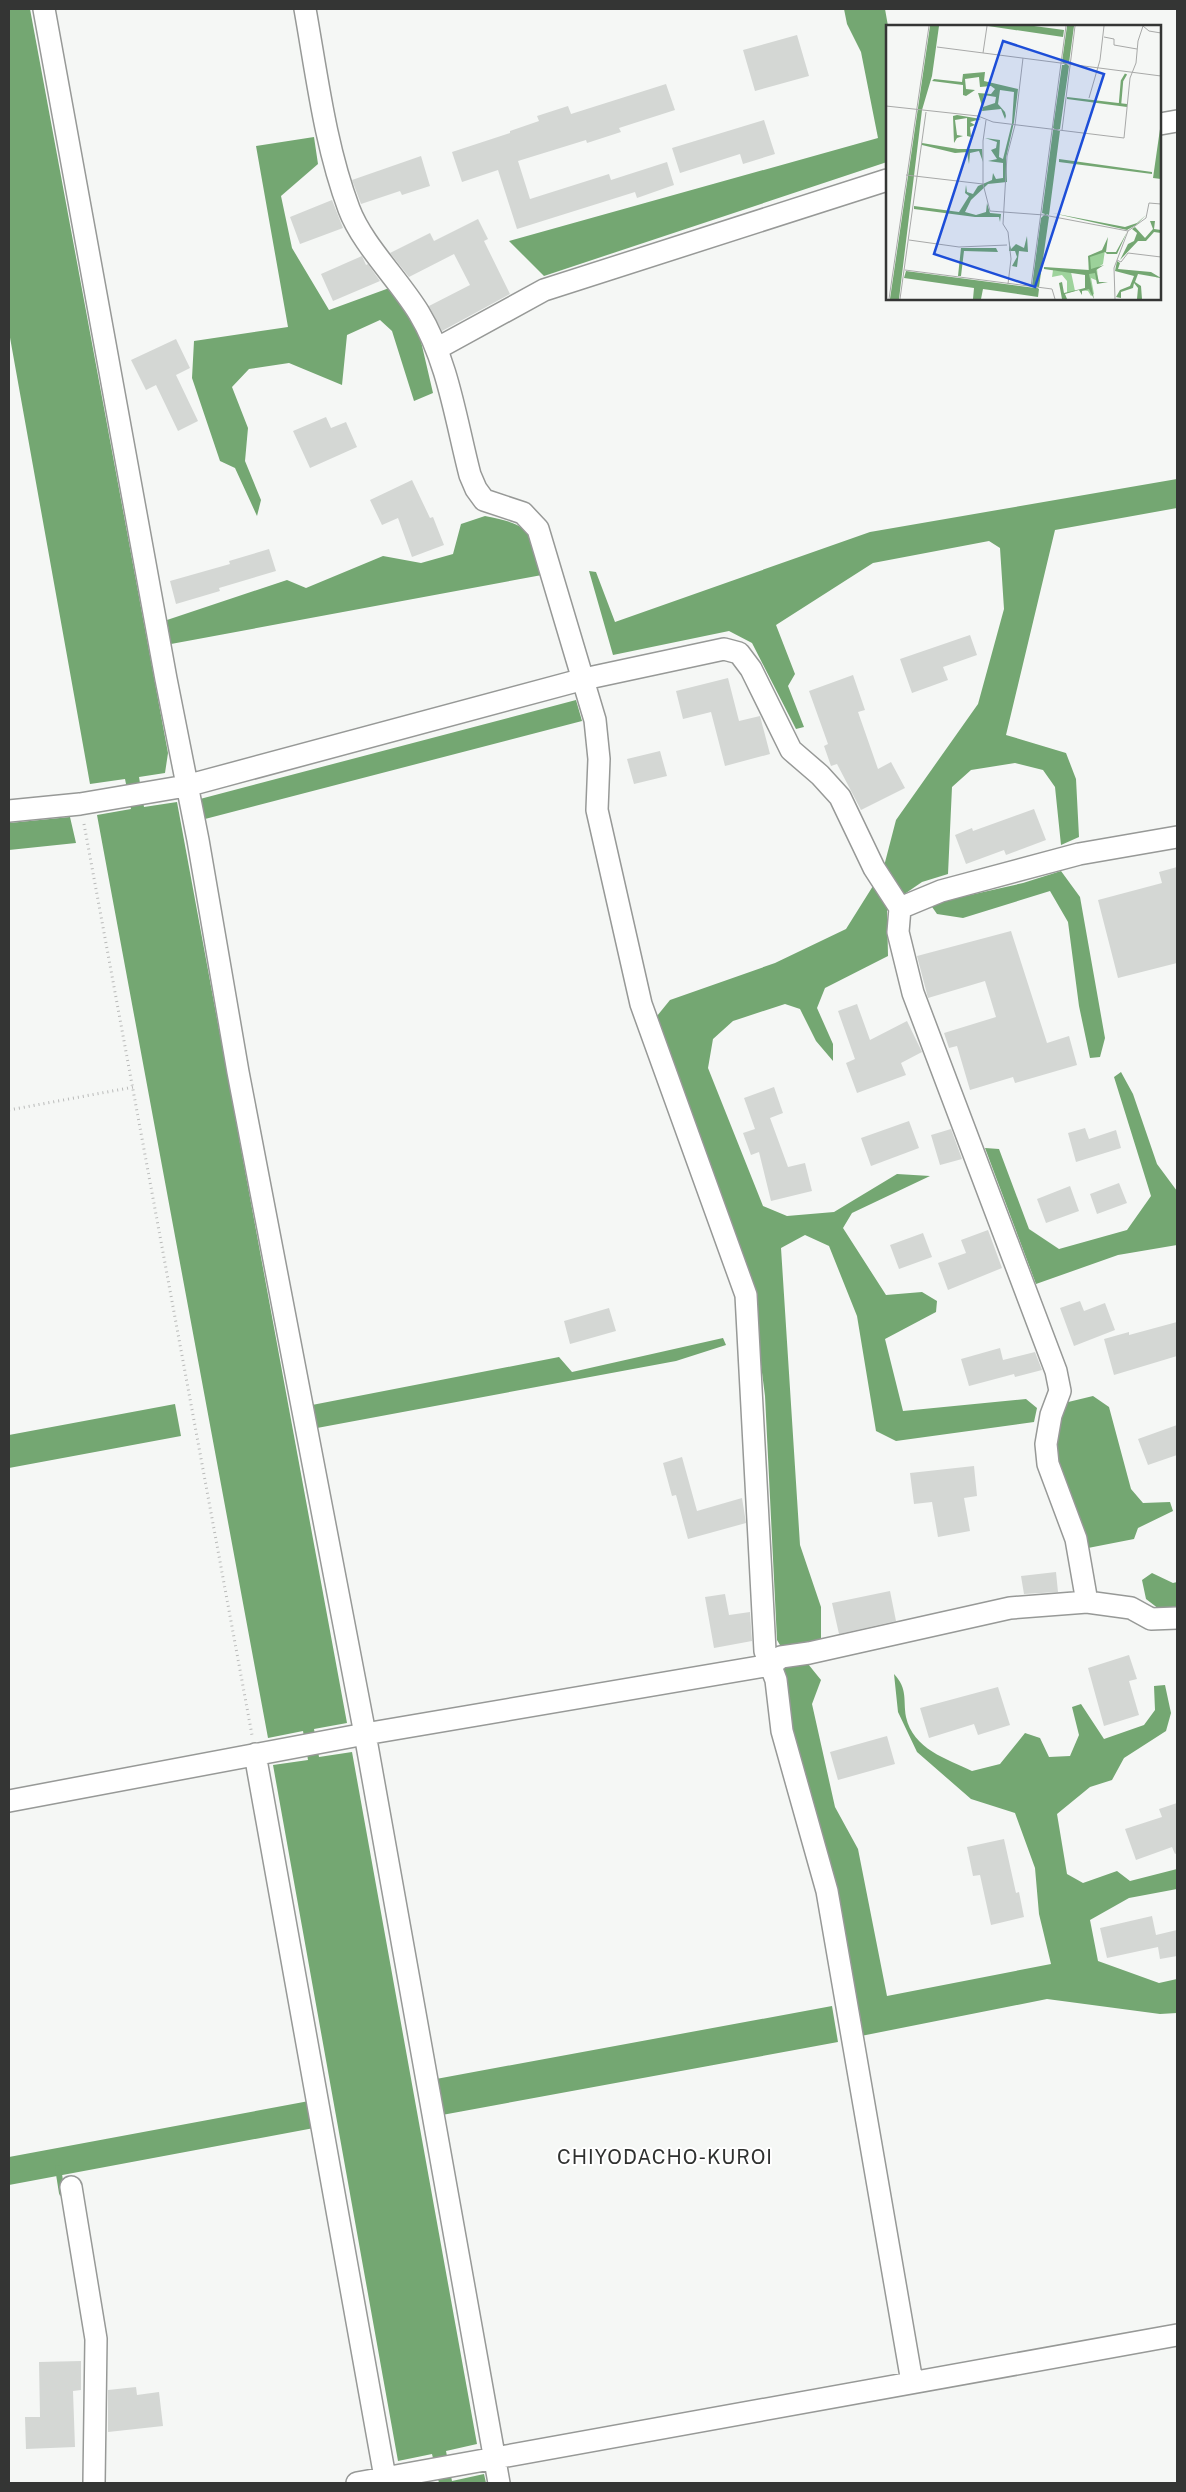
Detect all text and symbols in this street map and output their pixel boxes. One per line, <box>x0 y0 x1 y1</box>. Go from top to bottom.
inset map <box>886 25 1161 300</box>
district label: CHIYODACHO-KUROI <box>557 2145 773 2169</box>

